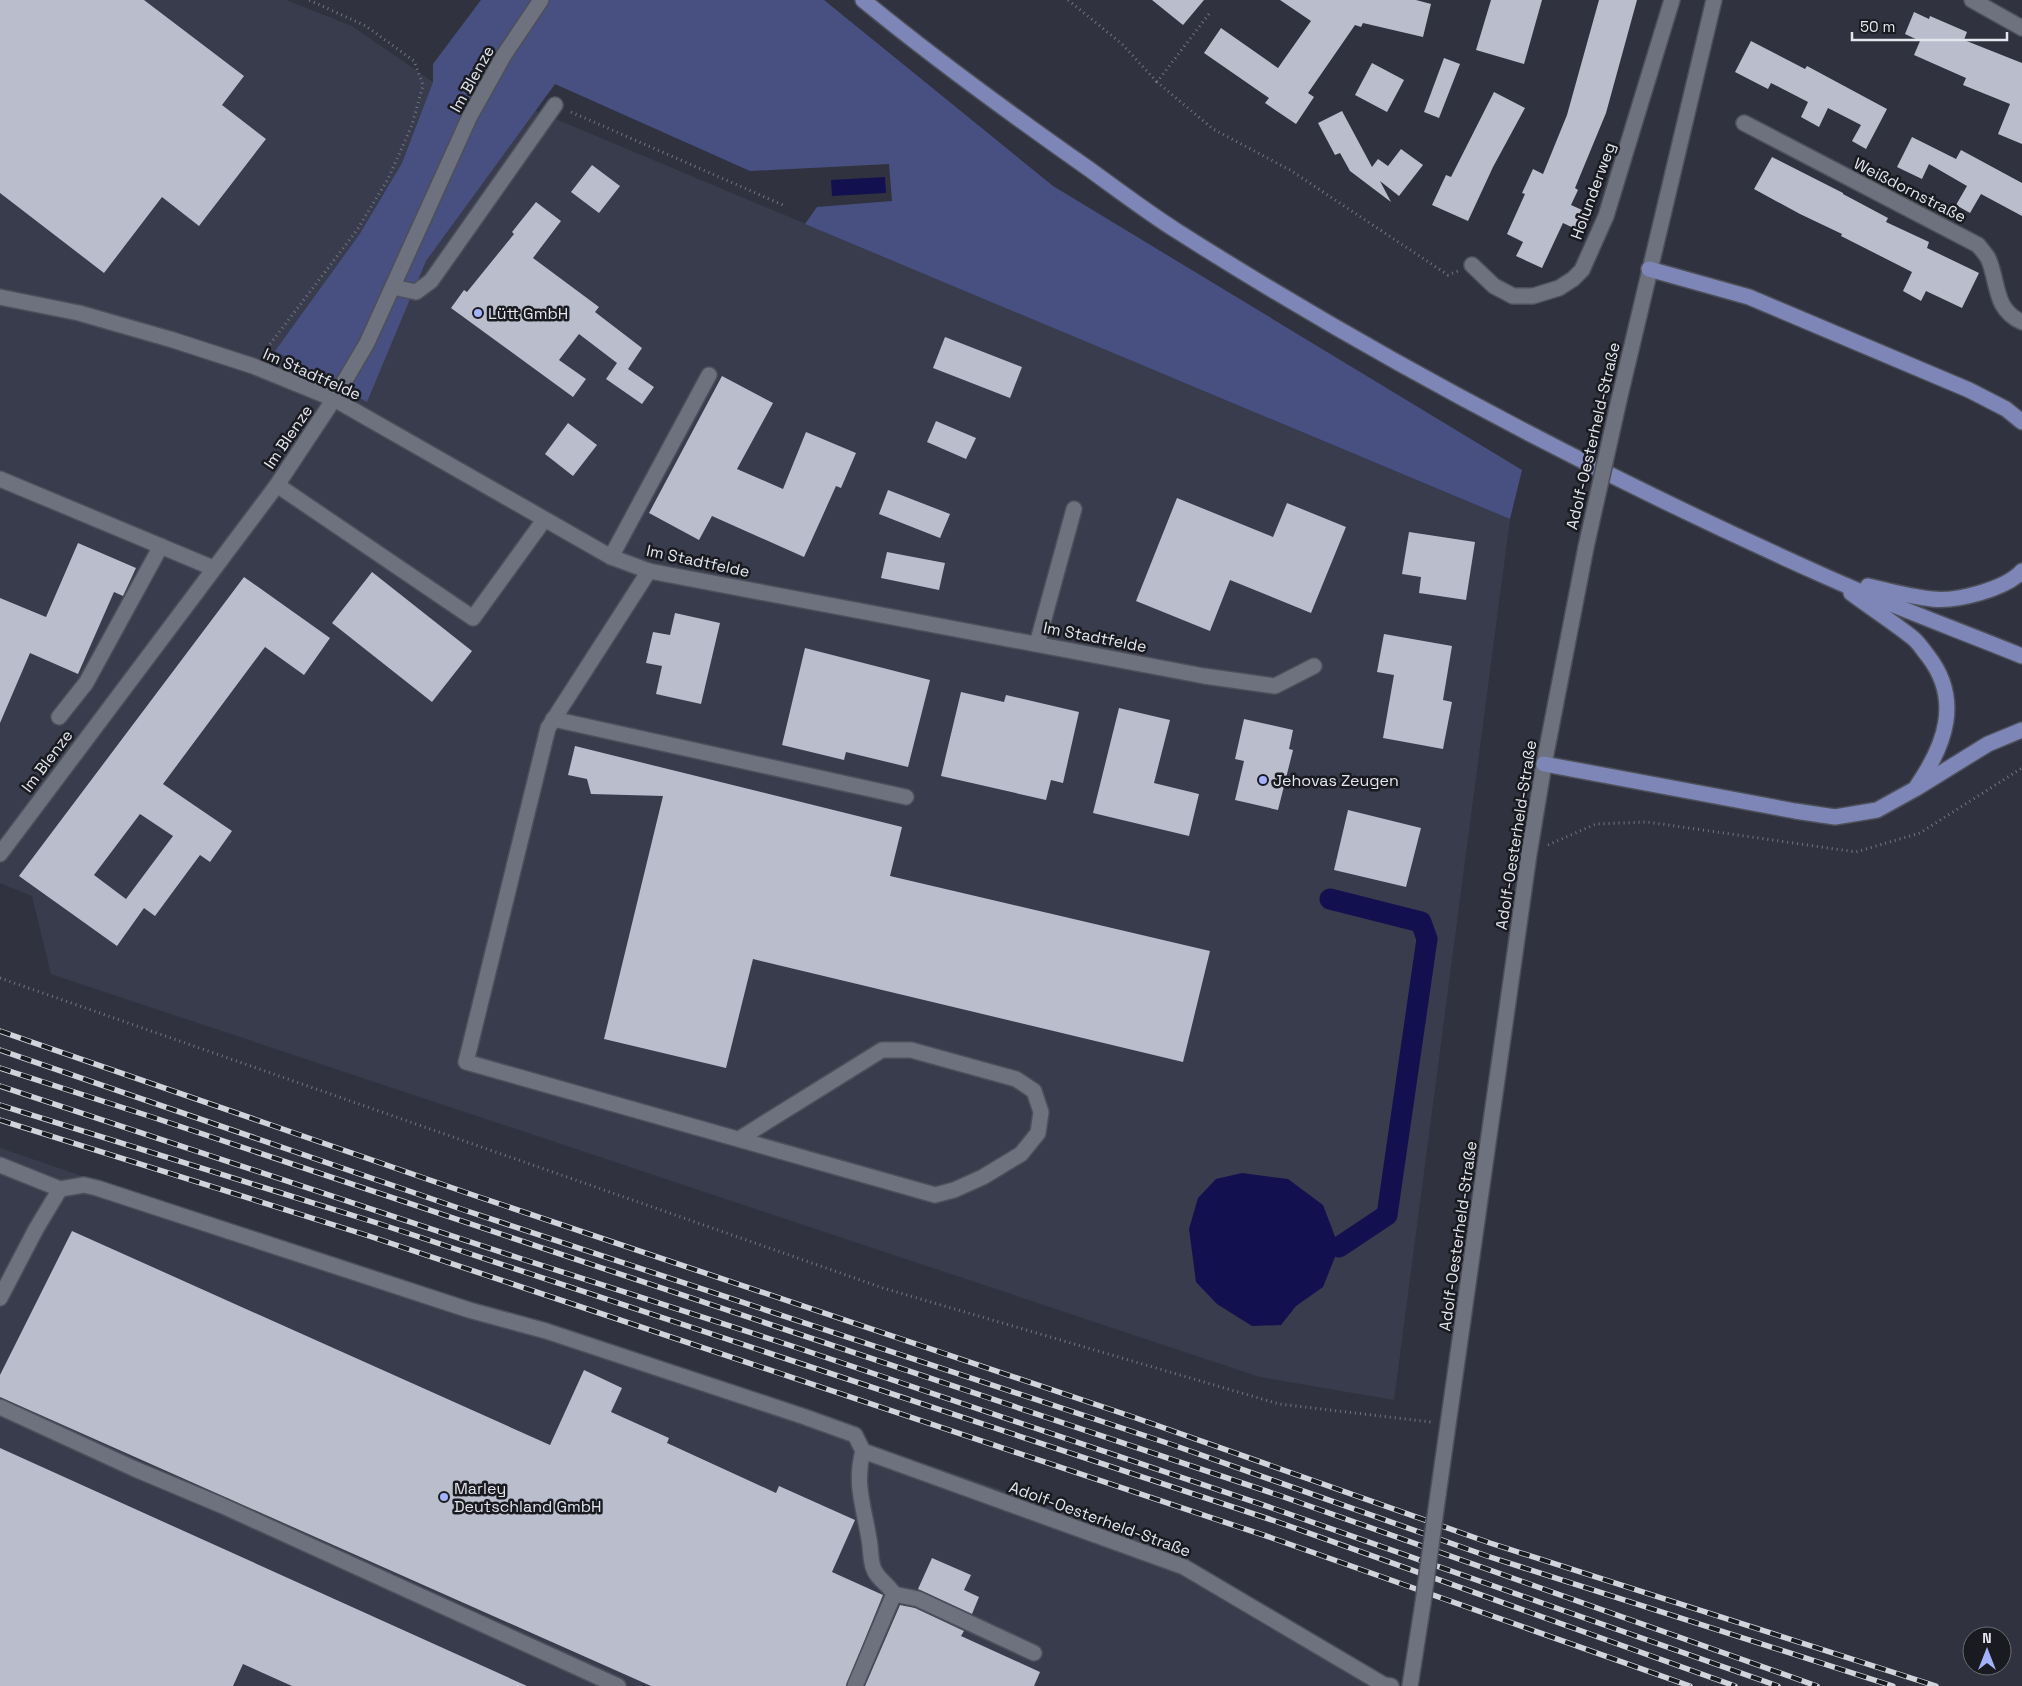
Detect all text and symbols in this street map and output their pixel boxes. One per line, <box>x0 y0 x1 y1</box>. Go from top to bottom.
scale bar <box>1852 10 2007 42</box>
text: 50 m <box>1860 17 1895 36</box>
street label: Im Blenze <box>445 42 499 116</box>
street label: Holunderweg <box>1566 139 1620 243</box>
street label: Weißdornstraße <box>1850 153 1970 227</box>
place label: Lütt GmbH <box>488 303 568 324</box>
marker: Lütt GmbH <box>472 307 484 319</box>
street label: Adolf-Oesterheld-Straße <box>1561 340 1625 532</box>
street label: Im Stadtfelde <box>260 343 364 405</box>
street label: Im Blenze <box>259 401 317 473</box>
street label: Im Stadtfelde <box>645 540 751 582</box>
street label: Im Stadtfelde <box>1041 617 1149 657</box>
street label: Im Blenze <box>17 726 77 796</box>
street label: Adolf-Oesterheld-Straße <box>1491 739 1541 931</box>
place label: Jehovas Zeugen <box>1273 770 1399 791</box>
marker: Jehovas Zeugen <box>1257 774 1269 786</box>
street label: Adolf-Oesterheld-Straße <box>1434 1140 1482 1332</box>
street label: Adolf-Oesterheld-Straße <box>1006 1476 1194 1562</box>
place label: Marley Deutschland GmbH <box>454 1478 602 1517</box>
marker: Marley Deutschland GmbH <box>438 1491 450 1503</box>
north arrow <box>1962 1626 2012 1676</box>
text: N <box>1982 1629 1992 1647</box>

